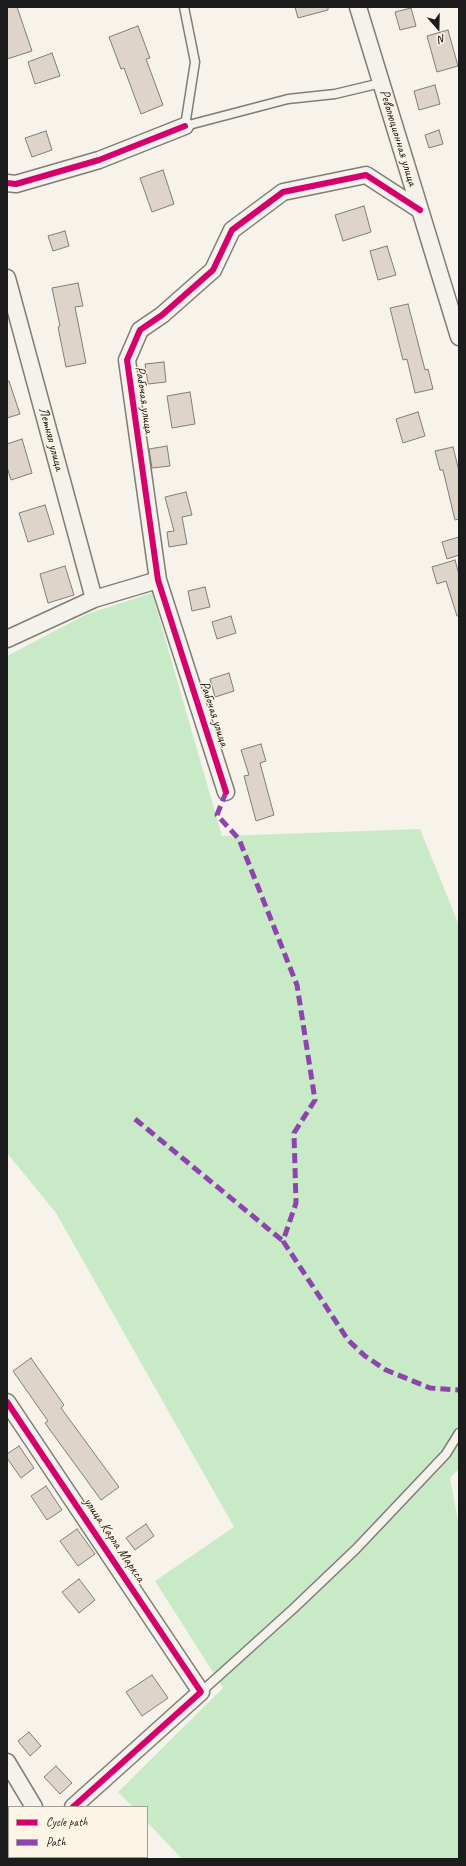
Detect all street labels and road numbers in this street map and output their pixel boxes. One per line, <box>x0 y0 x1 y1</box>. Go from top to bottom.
street label: Революционная улица <box>375 88 421 188</box>
street label: Рабочая улица <box>131 365 157 435</box>
street label: Летняя улица <box>34 405 68 473</box>
street label: Рабочая улица <box>196 679 232 749</box>
street label: улица Карла Маркса <box>79 1494 149 1586</box>

